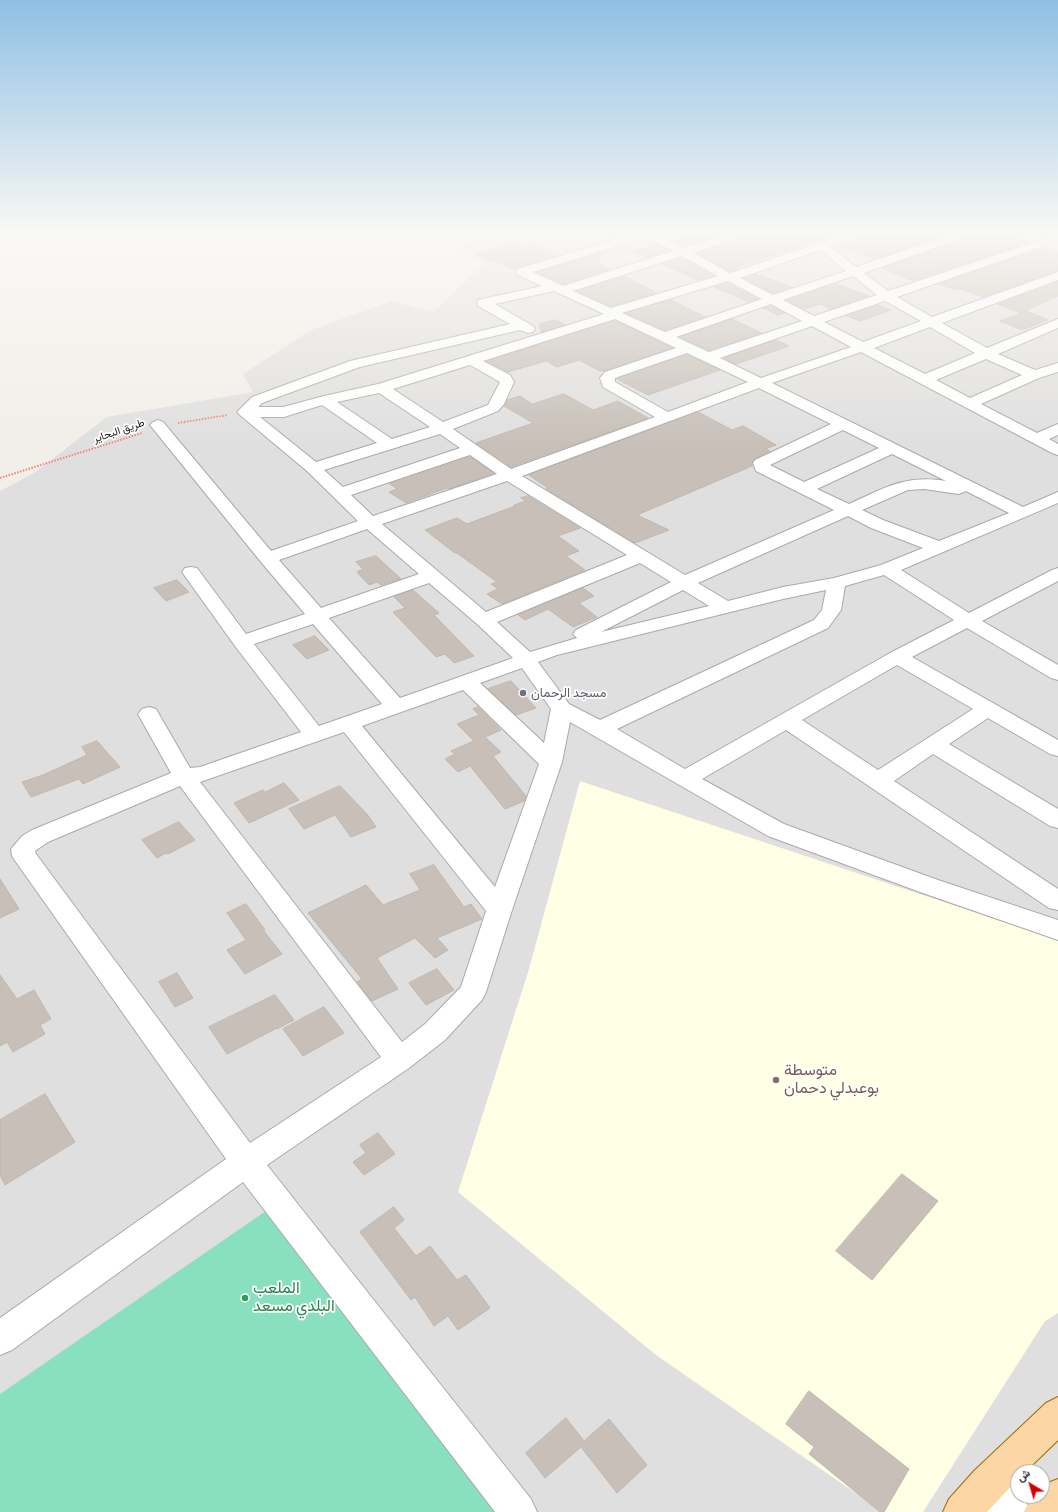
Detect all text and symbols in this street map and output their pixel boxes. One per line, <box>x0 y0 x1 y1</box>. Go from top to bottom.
street label: طريق البحاير <box>92 416 146 446</box>
place label: مسجد الرحمان <box>531 685 606 701</box>
marker: مسجد الرحمان <box>518 688 528 698</box>
place label: متوسطة بوعبدلي دحمان <box>784 1061 879 1099</box>
marker: متوسطة بوعبدلي دحمان <box>771 1075 781 1085</box>
place label: الملعب البلدي مسعد <box>253 1279 335 1317</box>
marker: الملعب البلدي مسعد <box>240 1293 250 1303</box>
north arrow <box>1010 1464 1050 1504</box>
text: ش <box>1013 1465 1033 1485</box>

